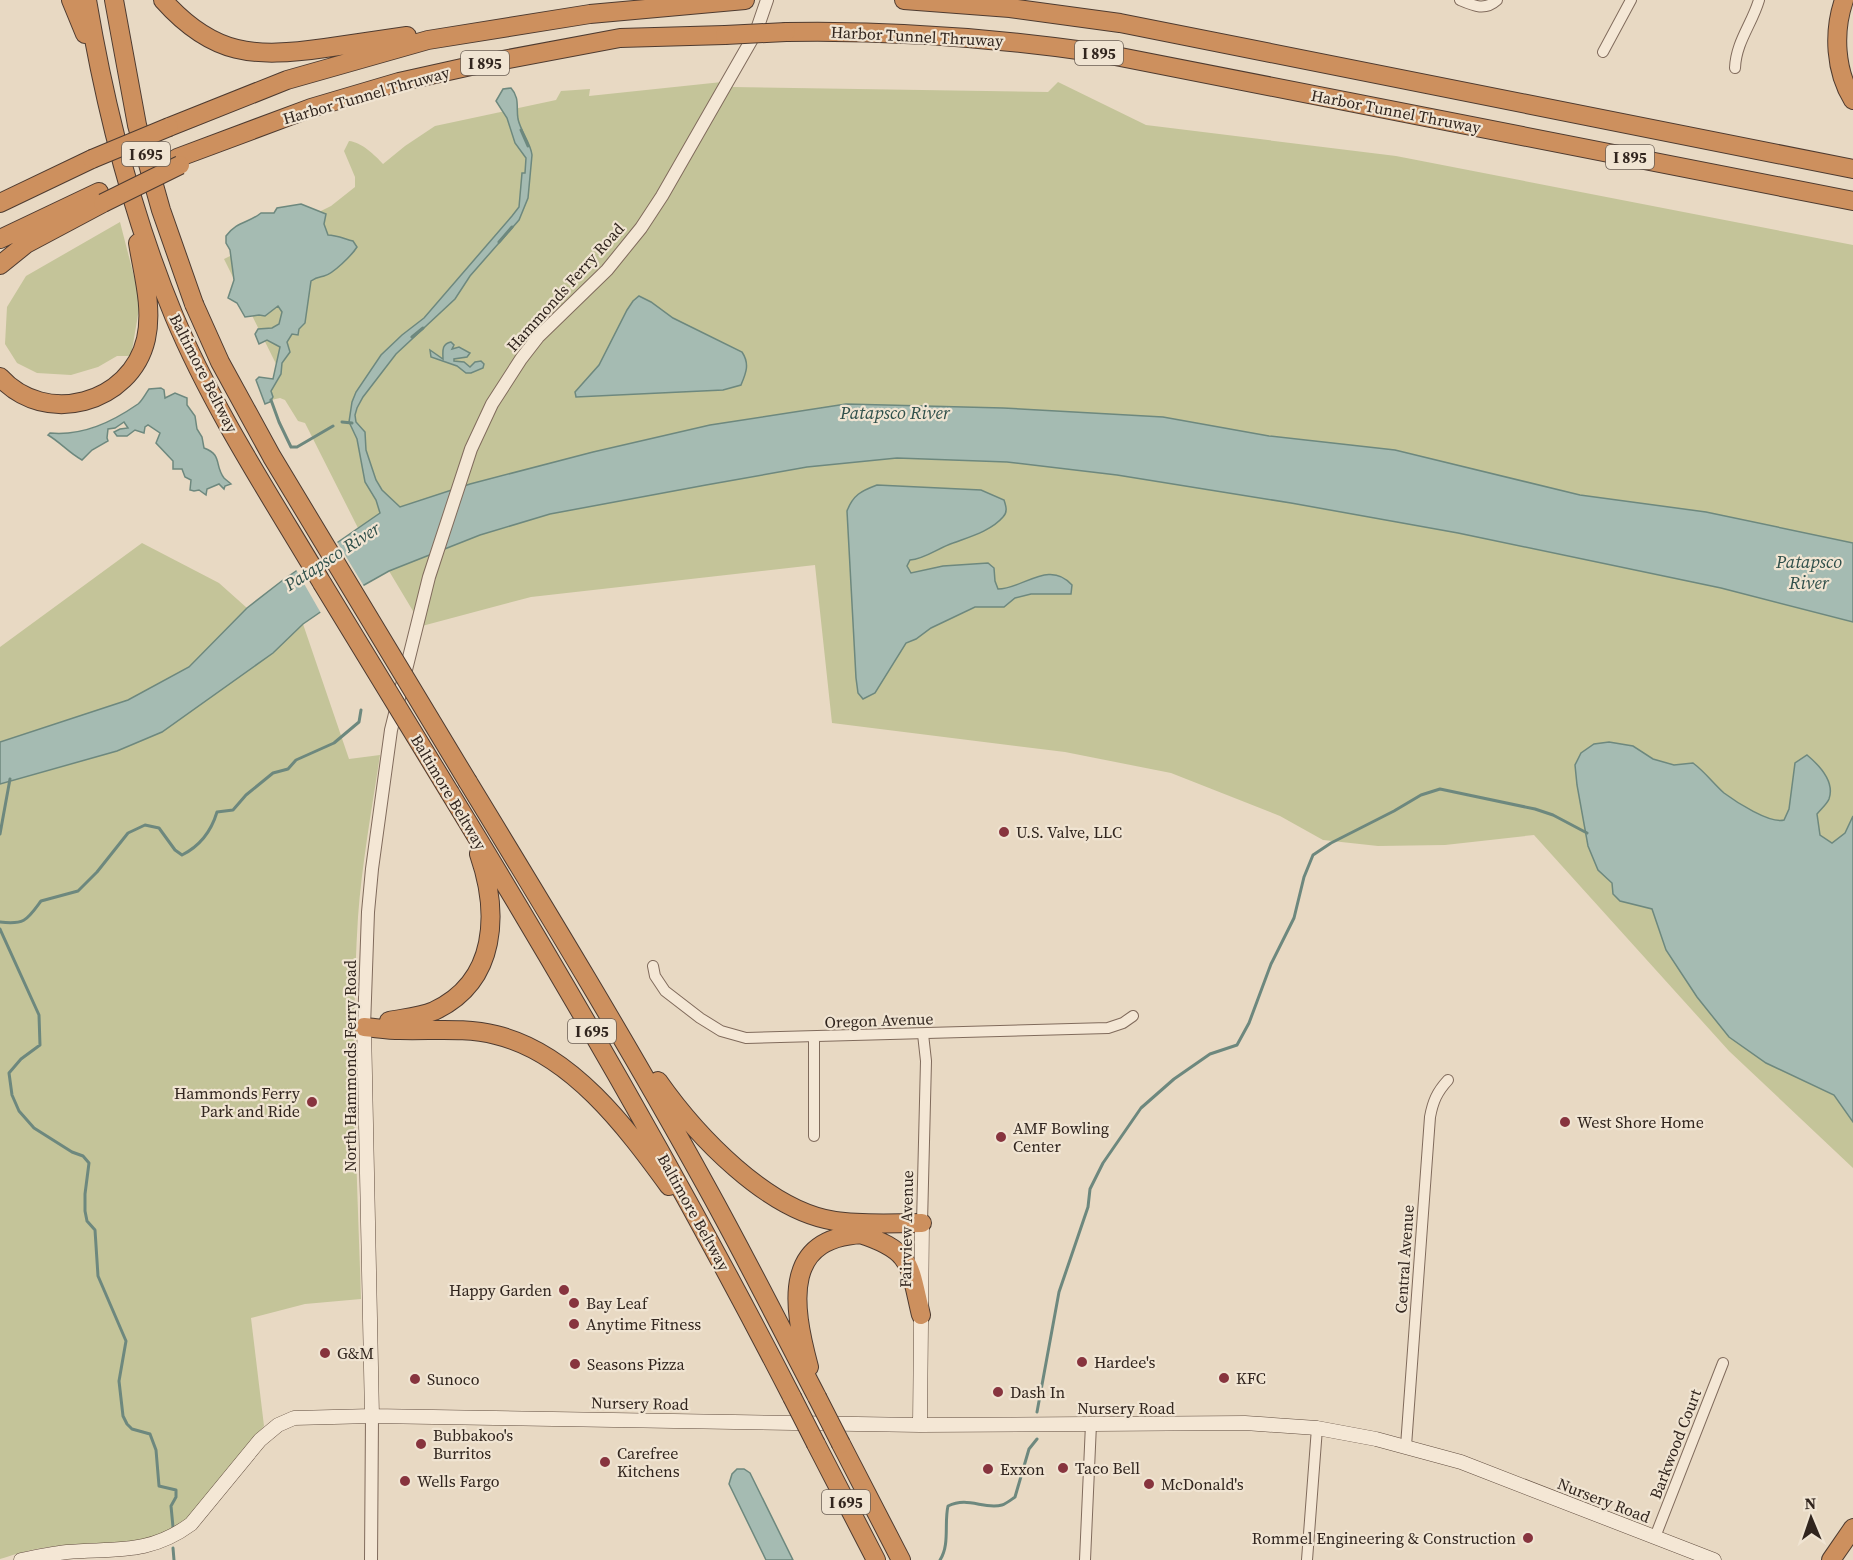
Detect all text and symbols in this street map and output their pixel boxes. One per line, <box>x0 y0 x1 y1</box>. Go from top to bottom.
street label: Harbor Tunnel Thruway <box>830 20 1005 52</box>
road number: I 895 <box>1075 41 1123 65</box>
road number: I 895 <box>461 51 509 75</box>
street label: Harbor Tunnel Thruway <box>280 60 453 129</box>
street label: Harbor Tunnel Thruway <box>1309 84 1484 138</box>
road number: I 695 <box>122 142 170 166</box>
road number: I 895 <box>1606 145 1654 169</box>
street label: Hammonds Ferry Road <box>501 218 629 356</box>
street label: Baltimore Beltway <box>164 310 244 437</box>
water label: Patapsco River <box>839 400 951 425</box>
water label: Patapsco River <box>278 515 386 597</box>
water label: Patapsco River <box>1775 549 1842 595</box>
street label: Baltimore Beltway <box>406 730 493 854</box>
place label: U.S. Valve, LLC <box>1016 821 1122 843</box>
marker: U.S. Valve, LLC <box>997 825 1011 839</box>
street label: North Hammonds Ferry Road <box>339 960 361 1172</box>
street label: Oregon Avenue <box>824 1007 934 1033</box>
road number: I 695 <box>568 1019 616 1043</box>
place label: Hammonds Ferry Park and Ride <box>174 1082 301 1122</box>
marker: Hammonds Ferry Park and Ride <box>305 1095 319 1109</box>
place label: West Shore Home <box>1577 1111 1704 1133</box>
marker: West Shore Home <box>1558 1115 1572 1129</box>
place label: AMF Bowling Center <box>1013 1117 1109 1157</box>
marker: AMF Bowling Center <box>994 1130 1008 1144</box>
street label: Baltimore Beltway <box>653 1149 736 1275</box>
street label: Fairview Avenue <box>894 1170 918 1288</box>
street label: Central Avenue <box>1389 1204 1419 1314</box>
place label: Happy Garden <box>449 1279 552 1301</box>
marker: Happy Garden <box>557 1283 571 1297</box>
place label: Bay Leaf <box>586 1292 649 1314</box>
marker: Bay Leaf <box>567 1296 581 1310</box>
place label: Anytime Fitness <box>586 1313 701 1335</box>
marker: Anytime Fitness <box>567 1317 581 1331</box>
place label: G&M <box>337 1342 374 1364</box>
marker: G&M <box>318 1346 332 1360</box>
place label: Hardee's <box>1094 1351 1155 1373</box>
place label: Seasons Pizza <box>587 1353 685 1375</box>
marker: Hardee's <box>1075 1355 1089 1369</box>
marker: Seasons Pizza <box>568 1357 582 1371</box>
place label: KFC <box>1236 1367 1266 1389</box>
place label: Sunoco <box>427 1368 480 1390</box>
marker: KFC <box>1217 1371 1231 1385</box>
marker: Sunoco <box>408 1372 422 1386</box>
place label: Dash In <box>1010 1381 1066 1403</box>
marker: Dash In <box>991 1385 1005 1399</box>
street label: Barkwood Court <box>1644 1385 1706 1502</box>
street label: Nursery Road <box>591 1391 689 1415</box>
street label: Nursery Road <box>1077 1397 1175 1419</box>
place label: Bubbakoo's Burritos <box>433 1424 513 1464</box>
marker: Bubbakoo's Burritos <box>414 1437 428 1451</box>
place label: Carefree Kitchens <box>617 1442 680 1482</box>
marker: Carefree Kitchens <box>598 1455 612 1469</box>
place label: Taco Bell <box>1075 1457 1140 1479</box>
place label: Exxon <box>1000 1458 1045 1480</box>
marker: Taco Bell <box>1056 1461 1070 1475</box>
marker: Exxon <box>981 1462 995 1476</box>
place label: Wells Fargo <box>417 1470 500 1492</box>
street label: Nursery Road <box>1555 1472 1653 1528</box>
place label: McDonald's <box>1161 1473 1244 1495</box>
marker: Wells Fargo <box>398 1474 412 1488</box>
marker: McDonald's <box>1142 1477 1156 1491</box>
north arrow <box>1781 1488 1841 1548</box>
road number: I 695 <box>822 1490 870 1514</box>
text: N <box>1804 1492 1817 1514</box>
place label: Rommel Engineering & Construction <box>1252 1527 1516 1549</box>
marker: Rommel Engineering & Construction <box>1521 1531 1535 1545</box>

